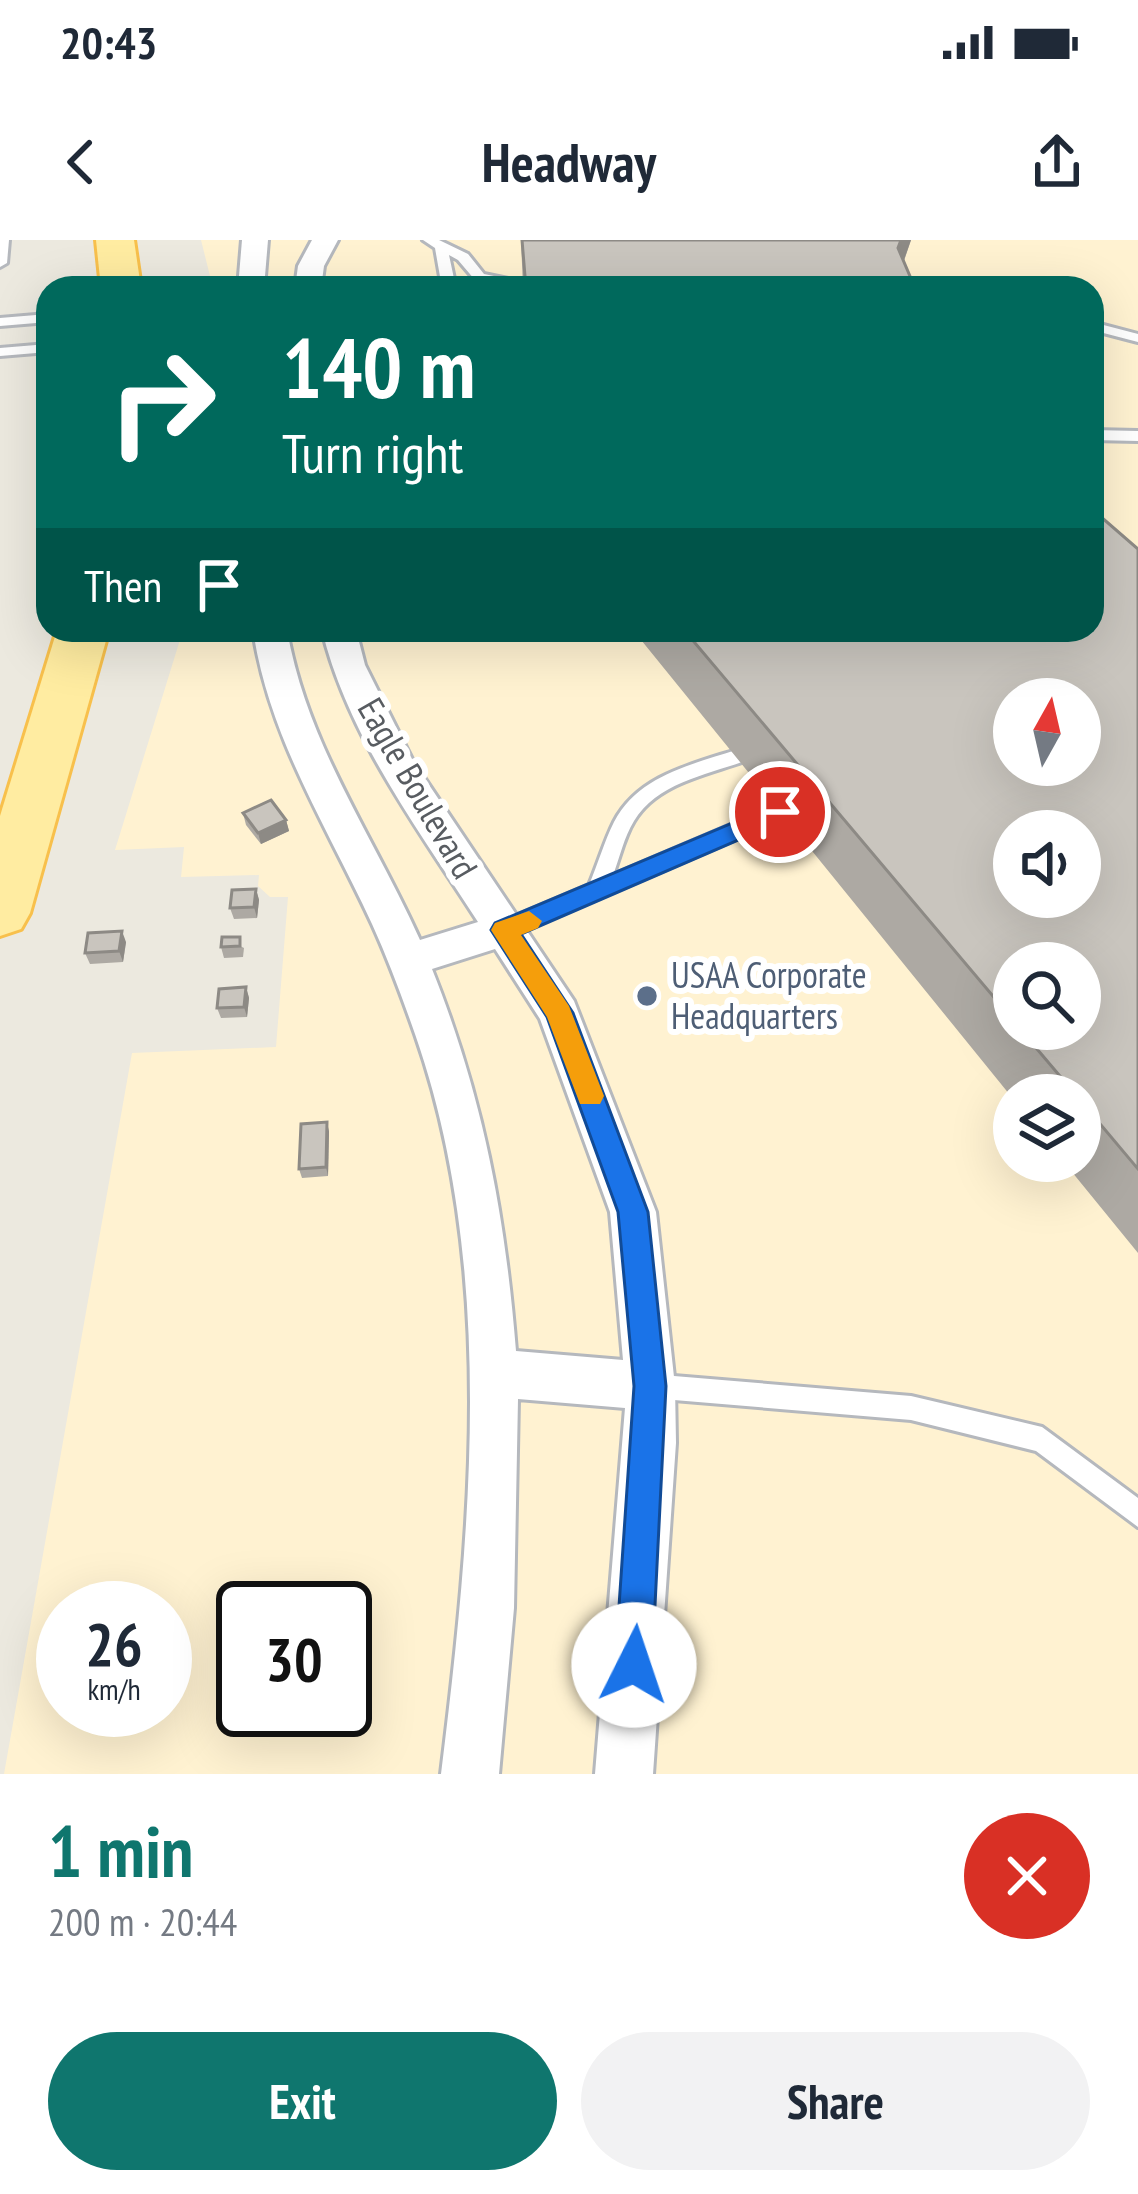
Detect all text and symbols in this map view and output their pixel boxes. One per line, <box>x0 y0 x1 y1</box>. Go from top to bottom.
text: 20:43 <box>60 13 157 71</box>
text: Headway <box>482 127 656 197</box>
icon: back <box>48 129 114 195</box>
icon: share <box>1024 129 1090 195</box>
text: 140 m <box>282 312 475 421</box>
icon: right <box>84 324 240 480</box>
text: Turn right <box>282 418 463 488</box>
icon: arrive <box>186 552 252 618</box>
text: Then <box>84 556 162 614</box>
north arrow <box>993 678 1101 786</box>
map controls <box>993 678 1101 1182</box>
street label: Eagle Boulevard <box>348 689 489 886</box>
pin <box>729 761 831 863</box>
icon: arrive <box>747 779 813 845</box>
button: sound <box>993 810 1101 918</box>
button: search <box>993 942 1101 1050</box>
place label: USAA Corporate Headquarters <box>671 951 867 1039</box>
marker: USAA Corporate Headquarters <box>634 983 660 1009</box>
button: layers <box>993 1074 1101 1182</box>
speed limit sign: 30 <box>216 1581 372 1737</box>
position arrow <box>571 1602 697 1728</box>
text: 26 <box>85 1605 143 1683</box>
text: km/h <box>87 1669 141 1708</box>
text: 1 min <box>48 1804 193 1897</box>
button: close <box>964 1813 1090 1939</box>
text: 200 m · 20:44 <box>48 1896 237 1947</box>
button: Exit <box>48 2032 557 2170</box>
button: Share <box>581 2032 1090 2170</box>

